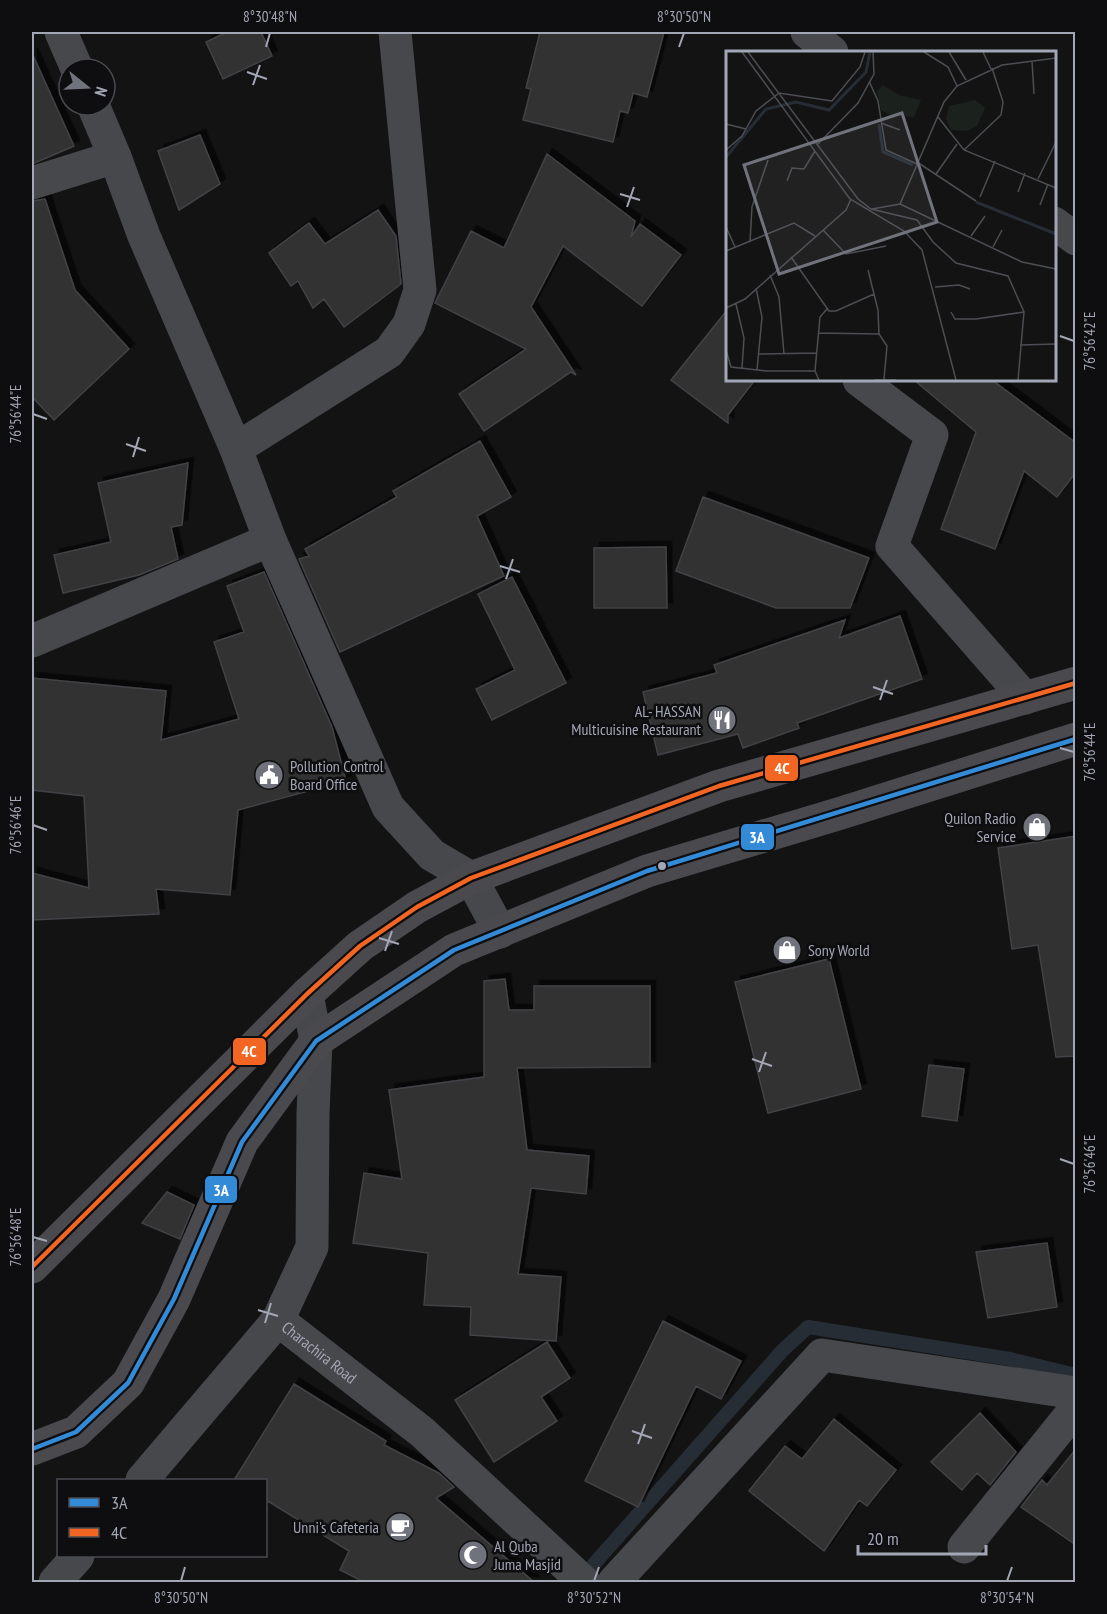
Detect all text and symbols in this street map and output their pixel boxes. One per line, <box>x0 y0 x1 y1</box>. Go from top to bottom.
text: 8°30'48"N <box>243 7 297 26</box>
text: 8°30'50"N <box>657 7 711 26</box>
inset map <box>726 51 1056 381</box>
north arrow <box>57 57 117 117</box>
text: N <box>90 84 112 99</box>
text: 76°56'42"E <box>1080 311 1099 371</box>
text: 76°56'44"E <box>6 384 25 444</box>
place label: AL- HASSAN Multicuisine Restaurant <box>571 701 702 739</box>
restaurant icon: AL- HASSAN Multicuisine Restaurant <box>706 704 738 736</box>
text: 76°56'44"E <box>1080 722 1099 782</box>
line badge: 4C <box>764 754 799 782</box>
place label: Pollution Control Board Office <box>290 756 384 794</box>
text: 4C <box>775 758 790 778</box>
public building icon: Pollution Control Board Office <box>253 759 285 791</box>
text: 76°56'46"E <box>6 795 25 855</box>
place label: Quilon Radio Service <box>944 808 1016 846</box>
shop icon: Quilon Radio Service <box>1021 811 1053 843</box>
line badge: 3A <box>740 823 775 851</box>
text: 3A <box>749 827 766 847</box>
unlabelled marker <box>656 860 668 872</box>
shop icon: Sony World <box>771 934 803 966</box>
place label: Sony World <box>808 940 870 960</box>
line badge: 4C <box>232 1037 267 1066</box>
text: 4C <box>242 1041 257 1061</box>
text: 76°56'46"E <box>1080 1134 1099 1194</box>
line badge: 3A <box>204 1175 238 1204</box>
text: 3A <box>213 1180 230 1200</box>
text: 76°56'48"E <box>6 1207 25 1267</box>
street label: Charachira Road <box>278 1317 361 1388</box>
legend <box>57 1479 267 1557</box>
text: 3A <box>111 1491 128 1514</box>
cafe icon: Unni's Cafeteria <box>384 1511 416 1543</box>
place label: Unni's Cafeteria <box>293 1517 379 1537</box>
scale bar <box>858 1518 986 1556</box>
text: 4C <box>111 1521 127 1544</box>
text: 20 m <box>867 1527 899 1550</box>
place label: Al Quba Juma Masjid <box>493 1536 561 1574</box>
mosque icon: Al Quba Juma Masjid <box>457 1539 489 1571</box>
text: 8°30'50"N <box>154 1588 208 1607</box>
text: 8°30'52"N <box>567 1588 621 1607</box>
text: 8°30'54"N <box>980 1588 1034 1607</box>

